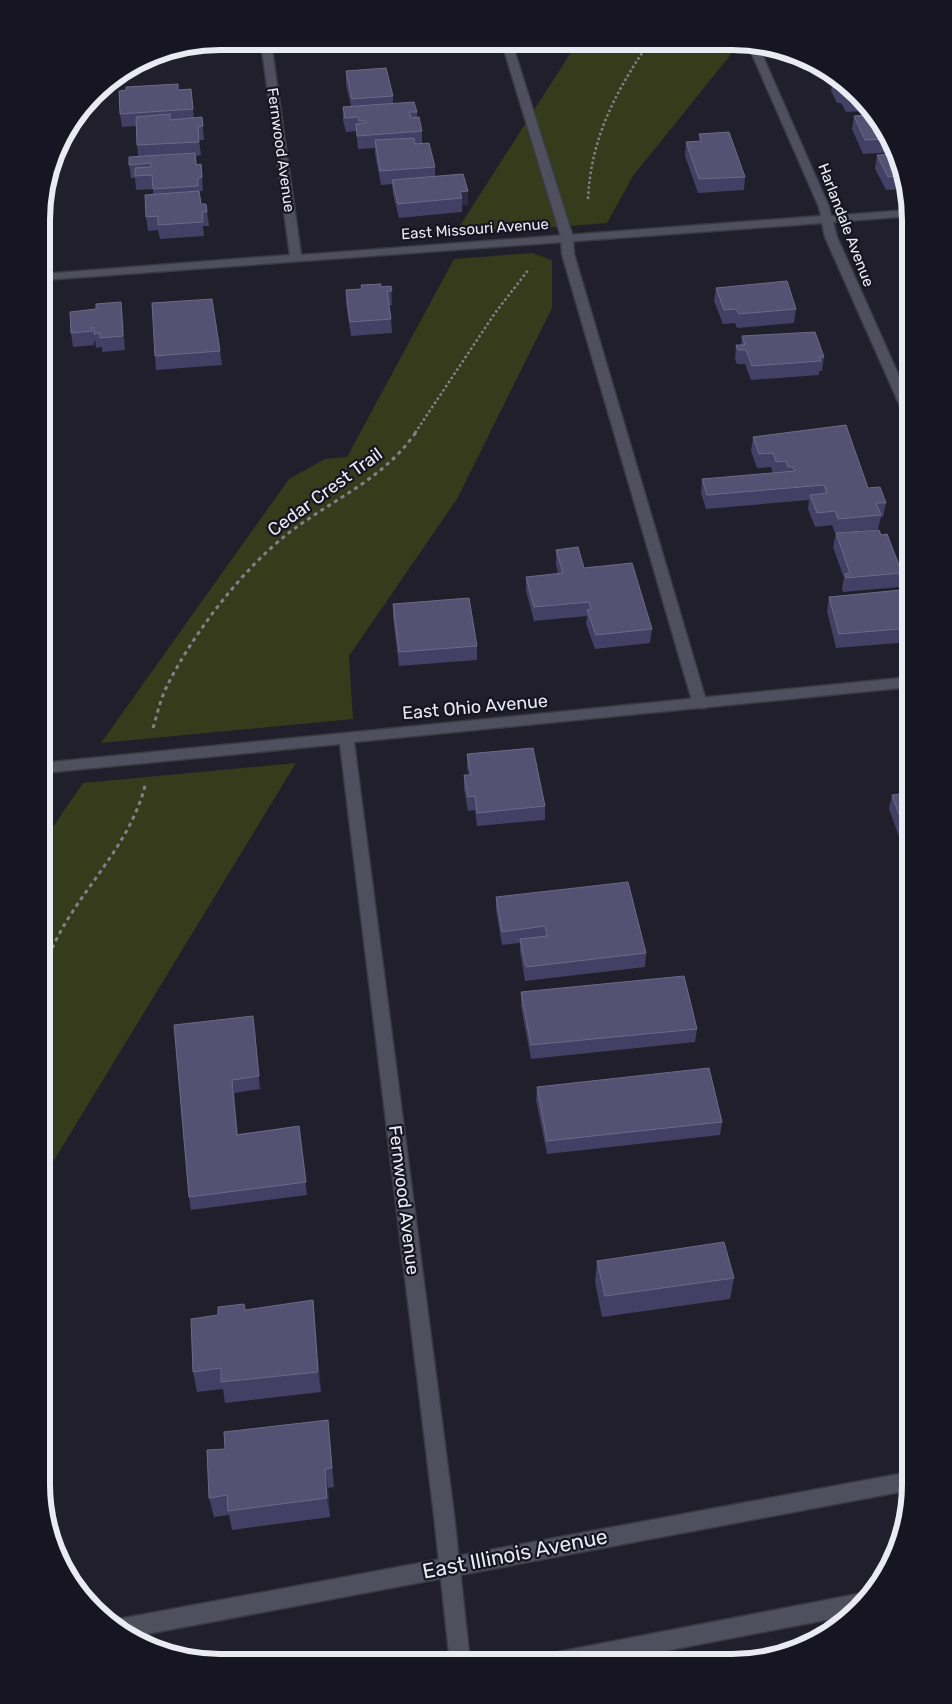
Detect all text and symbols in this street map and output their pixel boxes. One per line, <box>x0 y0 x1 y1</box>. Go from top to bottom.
street label: Fernwood Avenue <box>263 87 299 213</box>
street label: Harlandale Avenue <box>814 161 878 289</box>
street label: East Missouri Avenue <box>400 215 550 243</box>
street label: Cedar Crest Trail <box>263 443 387 541</box>
street label: East Ohio Avenue <box>401 690 549 724</box>
street label: Fernwood Avenue <box>384 1124 424 1276</box>
street label: East Illinois Avenue <box>420 1523 610 1584</box>

